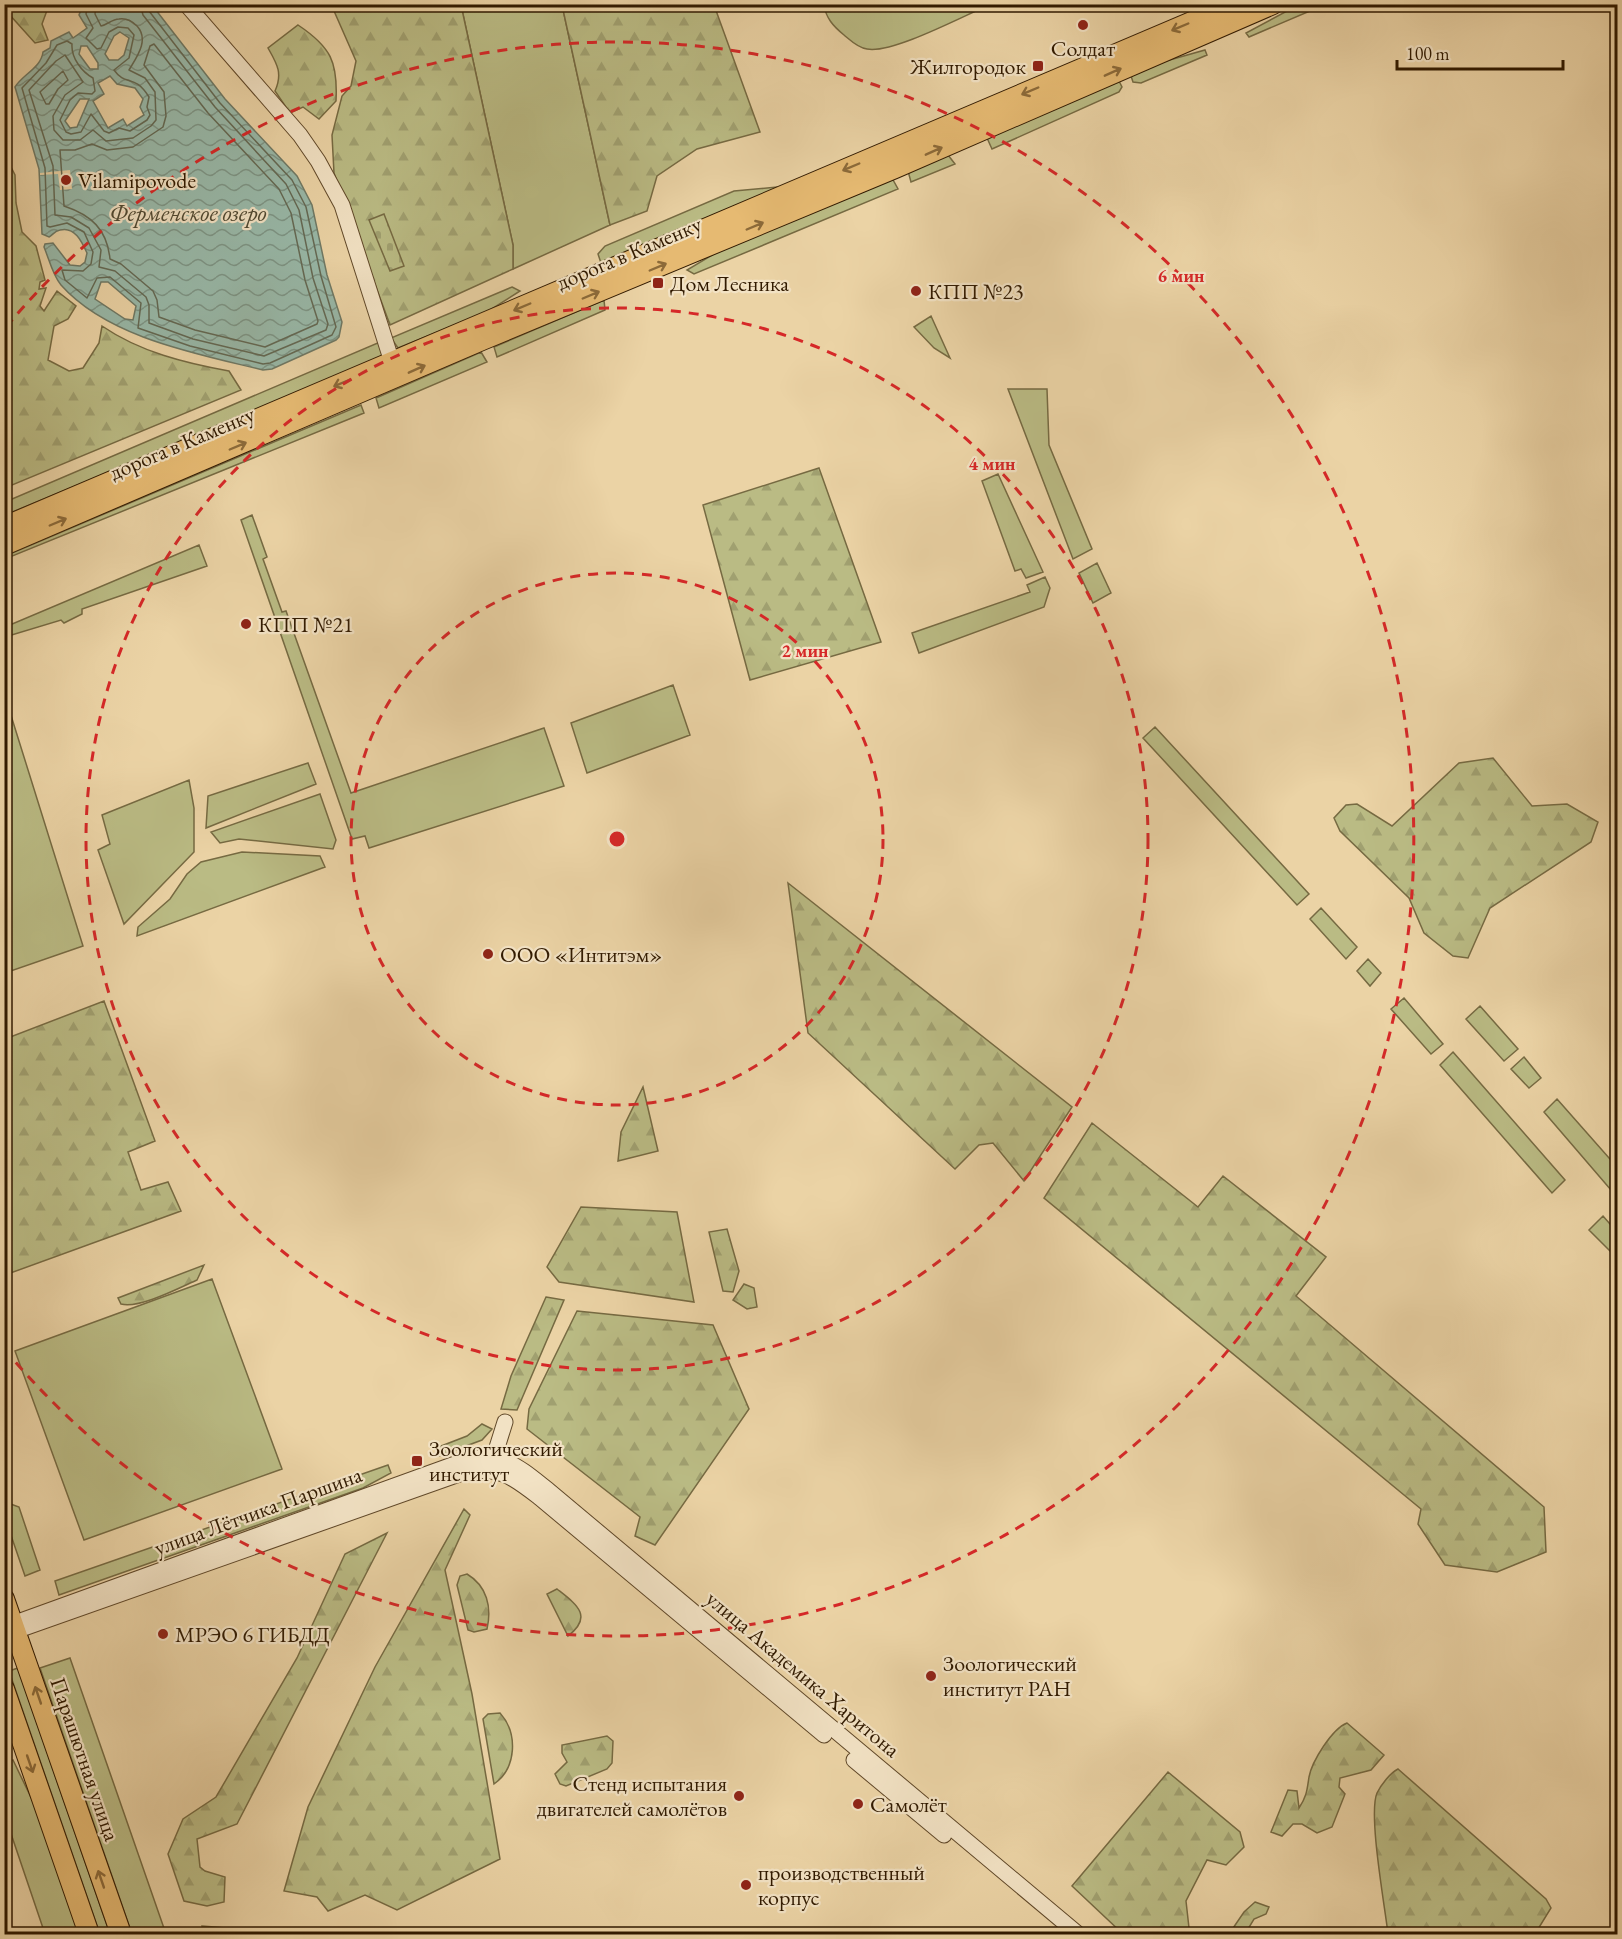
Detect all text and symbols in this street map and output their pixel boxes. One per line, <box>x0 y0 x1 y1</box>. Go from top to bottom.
marker: Солдат <box>1076 18 1090 32</box>
one-way arrow <box>1171 22 1190 33</box>
scale bar <box>1397 33 1564 71</box>
place label: Солдат <box>1051 34 1115 63</box>
text: 100 m <box>1406 42 1450 65</box>
place label: Жилгородок <box>909 52 1026 81</box>
marker: Жилгородок <box>1031 59 1045 73</box>
one-way arrow <box>1104 66 1122 77</box>
one-way arrow <box>1022 86 1040 97</box>
one-way arrow <box>925 144 943 156</box>
one-way arrow <box>842 162 861 173</box>
place label: Vilamipovode <box>78 166 196 195</box>
marker: Vilamipovode <box>59 173 73 187</box>
water label: Ферменское озеро <box>109 197 267 228</box>
street label: дорога в Каменку <box>552 209 706 297</box>
one-way arrow <box>745 220 763 231</box>
one-way arrow <box>648 261 666 272</box>
text: 6 мин <box>1158 264 1205 287</box>
place label: Дом Лесника <box>670 269 789 298</box>
marker: Дом Лесника <box>651 276 665 290</box>
place label: КПП №23 <box>928 277 1024 306</box>
marker: КПП №23 <box>909 284 923 298</box>
one-way arrow <box>581 289 599 300</box>
one-way arrow <box>514 302 532 313</box>
one-way arrow <box>407 363 426 374</box>
one-way arrow <box>334 378 352 389</box>
street label: дорога в Каменку <box>105 399 259 487</box>
one-way arrow <box>228 439 246 451</box>
text: 4 мин <box>969 452 1016 475</box>
one-way arrow <box>49 516 67 527</box>
place label: КПП №21 <box>258 610 354 639</box>
marker: КПП №21 <box>239 617 253 631</box>
text: 2 мин <box>782 639 829 662</box>
centre of rings <box>607 829 627 849</box>
place label: ООО «Интитэм» <box>500 940 662 969</box>
marker: ООО «Интитэм» <box>481 947 495 961</box>
place label: Зоологический институт <box>429 1434 563 1488</box>
marker: Зоологический институт <box>410 1454 424 1468</box>
street label: улица Лётчика Паршина <box>150 1460 366 1562</box>
street label: улица Академика Харитона <box>700 1584 906 1764</box>
place label: МРЭО 6 ГИБДД <box>175 1620 330 1649</box>
marker: МРЭО 6 ГИБДД <box>156 1627 170 1641</box>
place label: Зоологический институт РАН <box>943 1649 1077 1703</box>
marker: Зоологический институт РАН <box>924 1669 938 1683</box>
street label: Парашютная улица <box>43 1673 127 1845</box>
one-way arrow <box>32 1686 43 1705</box>
one-way arrow <box>26 1754 37 1773</box>
place label: Стенд испытания двигателей самолётов <box>537 1769 727 1823</box>
marker: Стенд испытания двигателей самолётов <box>732 1789 746 1803</box>
place label: Самолёт <box>870 1790 947 1819</box>
marker: Самолёт <box>851 1797 865 1811</box>
place label: производственный корпус <box>758 1858 925 1912</box>
one-way arrow <box>95 1870 106 1889</box>
marker: производственный корпус <box>739 1878 753 1892</box>

